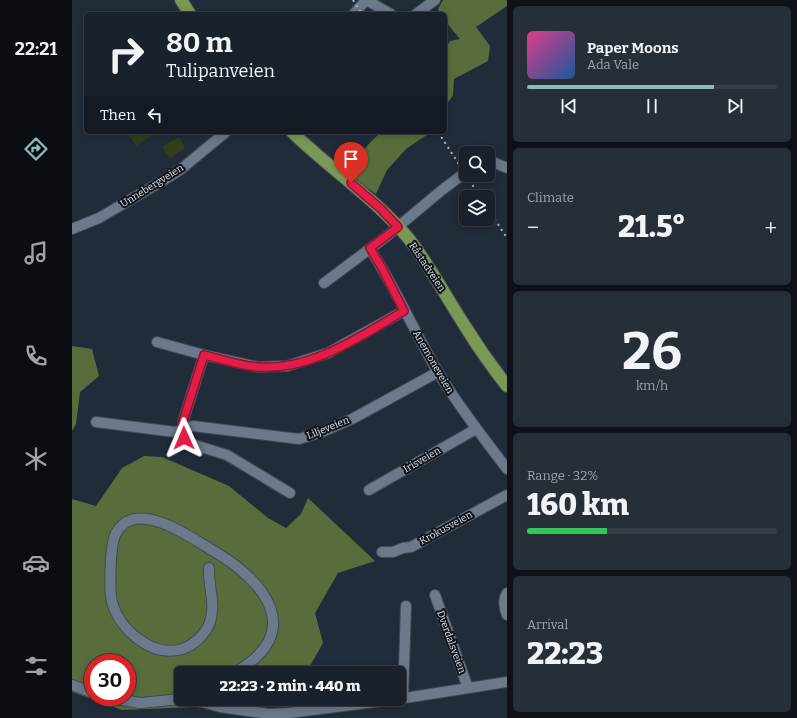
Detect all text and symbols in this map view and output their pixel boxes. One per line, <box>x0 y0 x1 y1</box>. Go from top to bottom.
text: 80 m <box>166 26 232 59</box>
icon: right <box>100 28 152 80</box>
text: 22:21 <box>15 38 57 60</box>
text: Paper Moons <box>587 39 679 57</box>
text: Ada Vale <box>587 57 639 72</box>
text: Tulipanveien <box>166 60 275 82</box>
icon: previous <box>558 95 580 117</box>
icon: pause <box>641 95 663 117</box>
icon: next <box>724 95 746 117</box>
icon: left <box>144 104 166 126</box>
text: Then <box>100 106 136 124</box>
icon: directions <box>22 135 50 163</box>
pin <box>334 142 368 183</box>
map controls <box>459 146 495 226</box>
button: search <box>459 146 495 182</box>
icon: arrive <box>340 148 362 170</box>
street label: Unnebergveien <box>118 162 186 210</box>
button: layers <box>459 190 495 226</box>
text: Climate <box>527 190 574 205</box>
text: 21.5° <box>618 209 686 245</box>
text: − <box>527 214 539 241</box>
text: + <box>764 214 777 241</box>
icon: music <box>22 239 50 267</box>
street label: Råstadveien <box>406 240 448 294</box>
text: 26 <box>622 320 682 383</box>
street label: Anemoneveien <box>410 328 456 396</box>
icon: phone <box>22 342 50 370</box>
text: km/h <box>636 378 668 393</box>
street label: Liljeveien <box>305 414 352 442</box>
position arrow <box>163 417 205 459</box>
street label: Irisveien <box>401 444 443 475</box>
icon: climate <box>22 445 50 473</box>
text: Range · 32% <box>527 468 598 483</box>
text: 160 km <box>527 487 629 523</box>
street label: Krokusveien <box>417 508 475 547</box>
icon: car <box>22 549 50 577</box>
street label: Dverdalsveien <box>434 609 468 676</box>
text: Arrival <box>527 617 568 632</box>
text: 22:23 <box>527 636 603 672</box>
icon: filters <box>22 652 50 680</box>
speed limit sign: 30 <box>84 654 136 706</box>
text: 22:23 · 2 min · 440 m <box>220 677 360 695</box>

